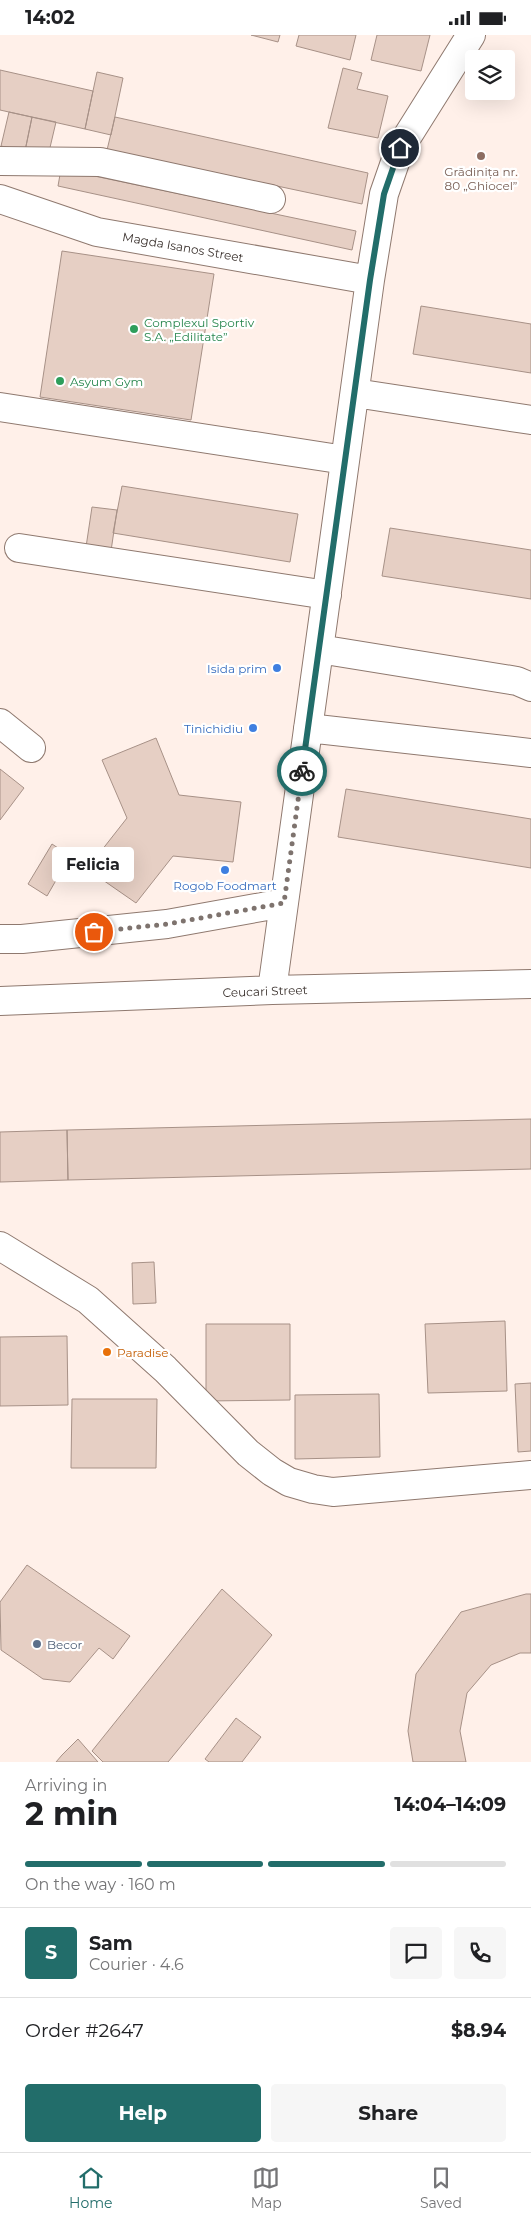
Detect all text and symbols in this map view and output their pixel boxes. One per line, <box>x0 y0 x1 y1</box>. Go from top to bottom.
text: 14:02 <box>25 6 75 29</box>
map controls <box>465 50 515 100</box>
button: layers <box>465 50 515 100</box>
pin <box>379 127 421 169</box>
icon: home <box>386 134 414 162</box>
marker: Grădinița nr. 80 „Ghiocel” <box>475 150 487 162</box>
place label: Grădinița nr. 80 „Ghiocel” <box>444 164 518 193</box>
street label: Magda Isanos Street <box>121 229 245 265</box>
place label: Complexul Sportiv S.A. „Edilitate” <box>144 315 255 344</box>
marker: Complexul Sportiv S.A. „Edilitate” <box>128 323 140 335</box>
place label: Asyum Gym <box>70 374 143 389</box>
marker: Asyum Gym <box>54 375 66 387</box>
place label: Isida prim <box>207 661 267 676</box>
marker: Isida prim <box>271 662 283 674</box>
place label: Tinichidiu <box>184 721 243 736</box>
marker: Tinichidiu <box>247 722 259 734</box>
courier <box>277 746 327 796</box>
icon: bike <box>288 757 316 785</box>
callout: Felicia <box>53 847 135 882</box>
text: Felicia <box>66 855 120 874</box>
marker: Rogob Foodmart <box>219 864 231 876</box>
place label: Rogob Foodmart <box>173 878 277 893</box>
pin <box>73 911 115 953</box>
icon: bag <box>80 918 108 946</box>
street label: Ceucari Street <box>222 982 308 1000</box>
place label: Paradise <box>117 1345 168 1360</box>
marker: Paradise <box>101 1346 113 1358</box>
place label: Becor <box>47 1637 82 1652</box>
marker: Becor <box>31 1638 43 1650</box>
text: Arriving in <box>25 1776 107 1795</box>
text: 14:04–14:09 <box>394 1793 506 1816</box>
text: 2 min <box>25 1794 118 1833</box>
text: On the way · 160 m <box>25 1875 176 1894</box>
button: chat <box>390 1927 442 1979</box>
button: phone <box>454 1927 506 1979</box>
text: Sam <box>89 1932 133 1955</box>
text: S <box>45 1941 57 1964</box>
text: Courier · 4.6 <box>89 1955 184 1974</box>
text: Order #2647 <box>25 2019 144 2042</box>
text: $8.94 <box>451 2019 506 2042</box>
button: Help <box>25 2084 261 2142</box>
button: Share <box>271 2084 506 2142</box>
tab: Home <box>69 2164 113 2212</box>
tab: Map <box>251 2164 282 2212</box>
tab: Saved <box>420 2164 462 2212</box>

